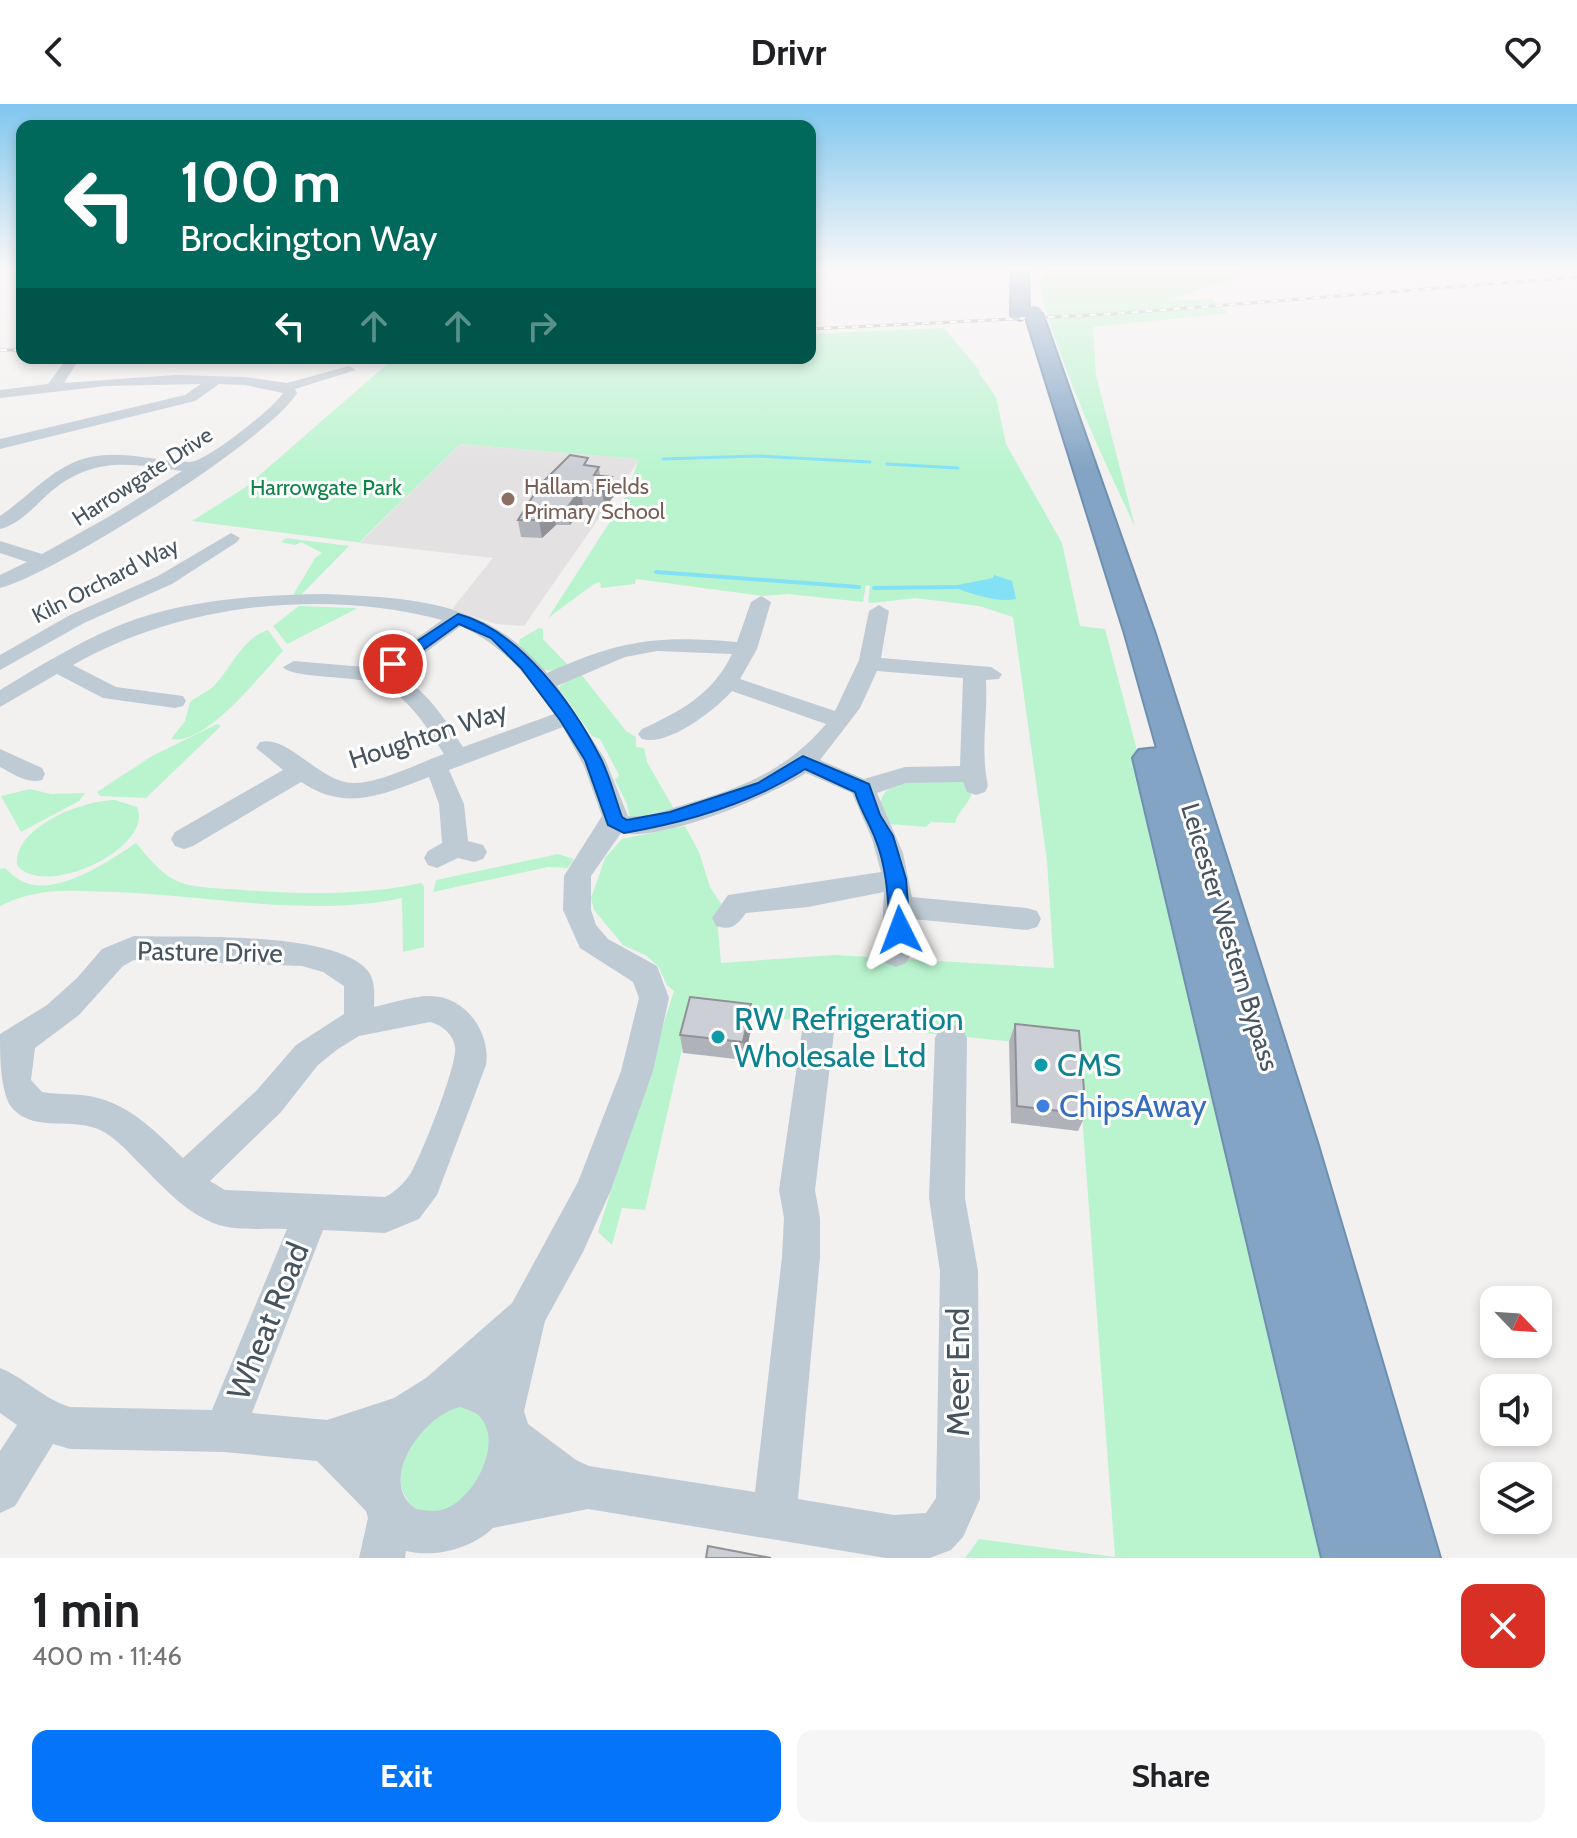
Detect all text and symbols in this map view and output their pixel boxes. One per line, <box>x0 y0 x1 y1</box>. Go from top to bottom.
icon: back <box>32 30 76 74</box>
text: Drivr <box>751 30 826 74</box>
icon: heart <box>1501 30 1545 74</box>
text: 100 m <box>180 148 341 216</box>
icon: left <box>48 152 152 256</box>
text: Brockington Way <box>180 216 438 260</box>
icon: left <box>268 304 312 348</box>
icon: ahead <box>352 304 396 348</box>
icon: ahead <box>436 304 480 348</box>
icon: right <box>520 304 564 348</box>
street label: Harrowgate Drive <box>67 421 217 532</box>
place label: Hallam Fields Primary School <box>524 473 666 525</box>
park label: Harrowgate Park <box>250 474 402 501</box>
marker: Hallam Fields Primary School <box>499 490 517 508</box>
street label: Kiln Orchard Way <box>27 532 183 629</box>
pin <box>359 630 427 698</box>
icon: arrive <box>371 642 415 686</box>
street label: Houghton Way <box>345 694 511 776</box>
street label: Leicester Western Bypass <box>1174 799 1286 1075</box>
position arrow <box>858 888 942 972</box>
street label: Pasture Drive <box>137 935 283 969</box>
place label: RW Refrigeration Wholesale Ltd <box>734 999 964 1075</box>
marker: RW Refrigeration Wholesale Ltd <box>709 1028 727 1046</box>
place label: CMS <box>1057 1045 1121 1084</box>
marker: CMS <box>1032 1056 1050 1074</box>
place label: ChipsAway <box>1059 1086 1207 1125</box>
marker: ChipsAway <box>1034 1097 1052 1115</box>
street label: Wheat Road <box>218 1236 317 1405</box>
north arrow <box>1480 1286 1552 1358</box>
map controls <box>1480 1286 1552 1534</box>
street label: Meer End <box>938 1308 977 1436</box>
button: sound <box>1480 1374 1552 1446</box>
button: layers <box>1480 1462 1552 1534</box>
text: 1 min <box>32 1581 140 1639</box>
button: close <box>1461 1584 1545 1668</box>
text: 400 m · 11:46 <box>32 1640 182 1672</box>
button: Exit <box>32 1730 781 1822</box>
button: Share <box>797 1730 1545 1822</box>

